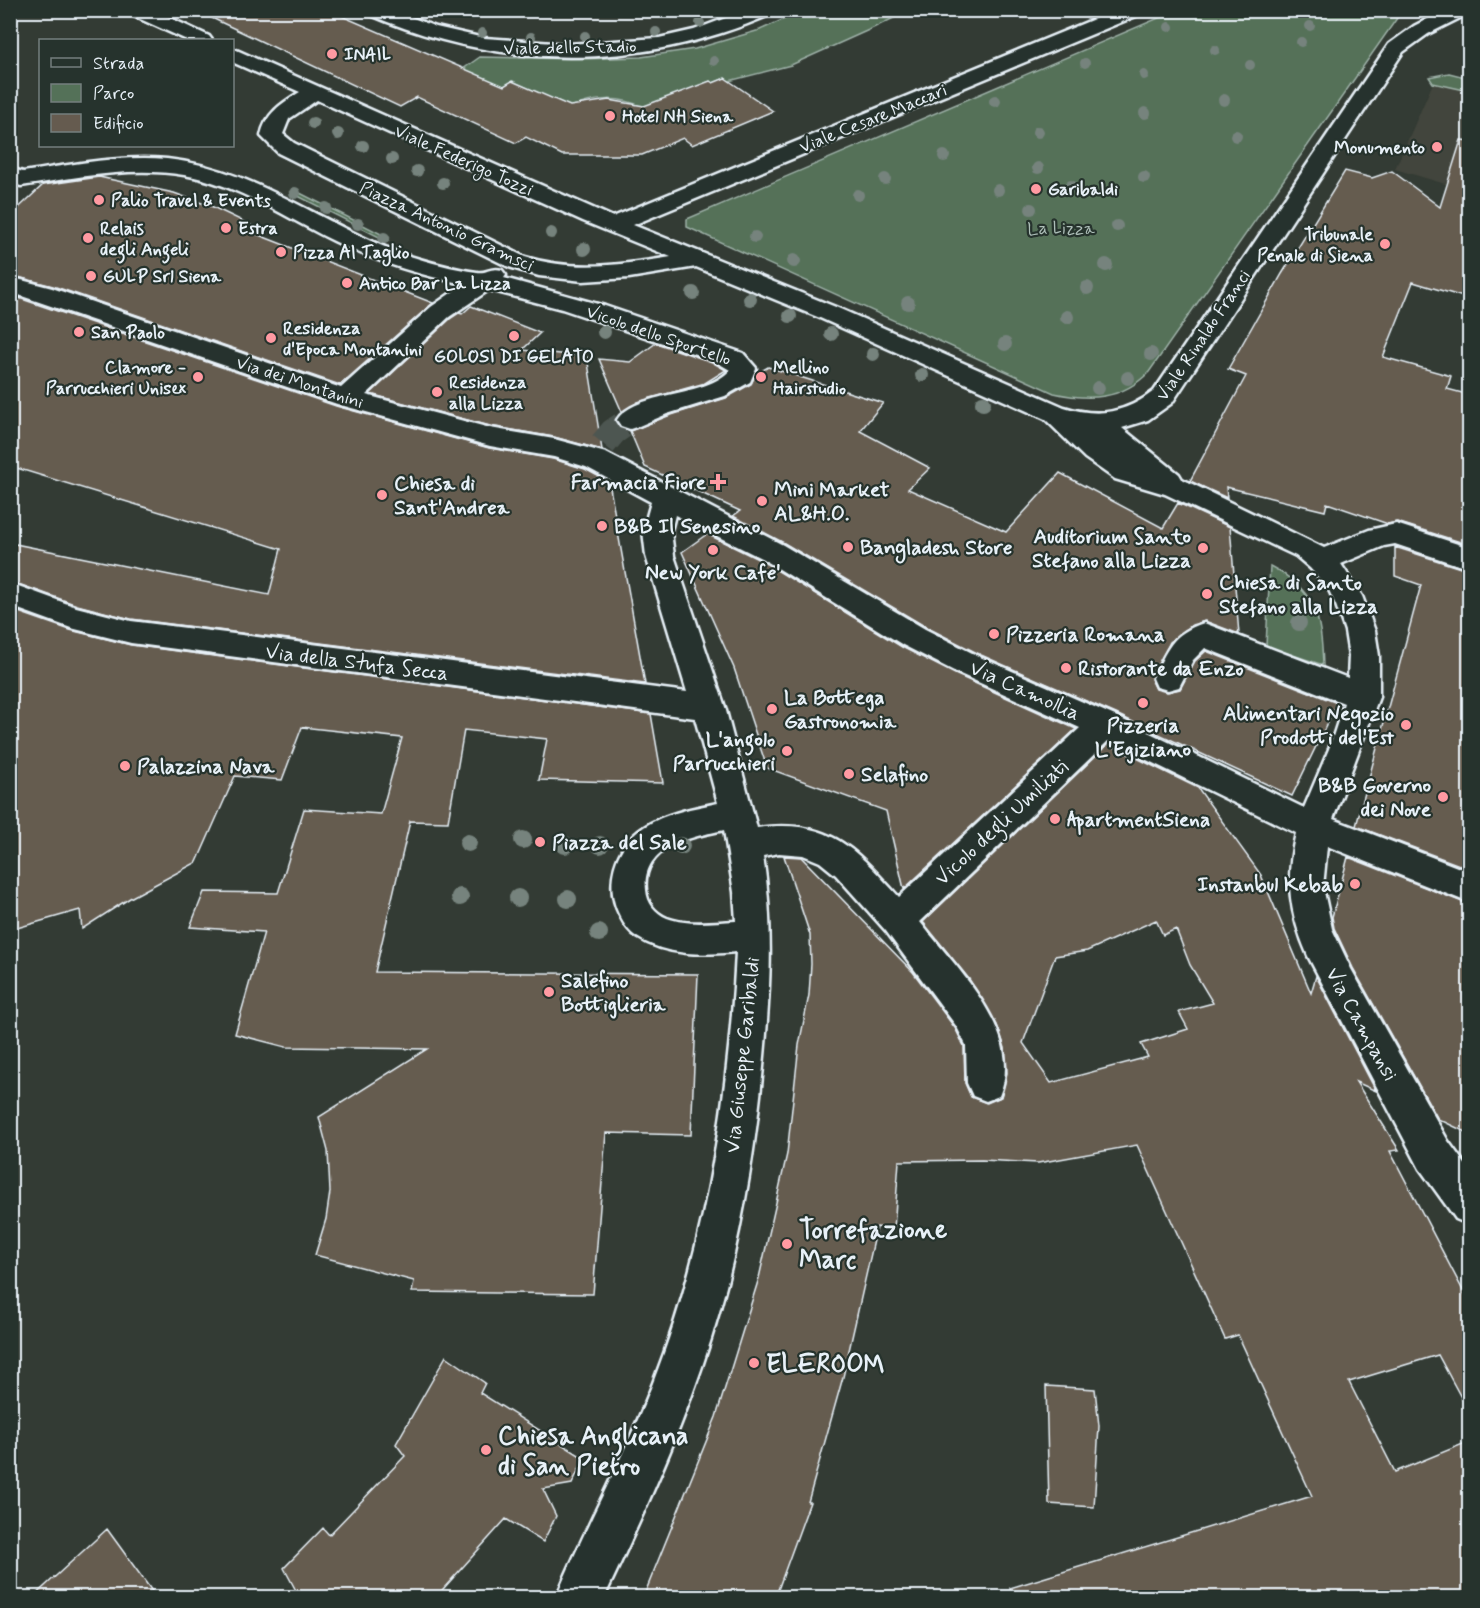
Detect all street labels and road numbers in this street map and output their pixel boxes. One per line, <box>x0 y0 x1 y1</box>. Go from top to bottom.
street label: Viale dello Stadio <box>503 35 637 61</box>
street label: Viale Cesare Maccari <box>796 78 951 160</box>
street label: Viale Federigo Tozzi <box>390 120 537 203</box>
street label: Piazza Antonio Gramsci <box>356 176 538 278</box>
street label: Viale Rinaldo Franci <box>1151 265 1257 406</box>
street label: Vicolo dello Sportello <box>583 300 734 372</box>
street label: Via dei Montanini <box>233 351 366 415</box>
street label: Via della Stufa Secca <box>264 638 450 688</box>
street label: Via Camollia <box>965 654 1084 728</box>
street label: Vicolo degli Umiliati <box>929 753 1076 894</box>
street label: Via Giuseppe Garibaldi <box>719 955 767 1155</box>
street label: Via Campansi <box>1318 963 1404 1086</box>

